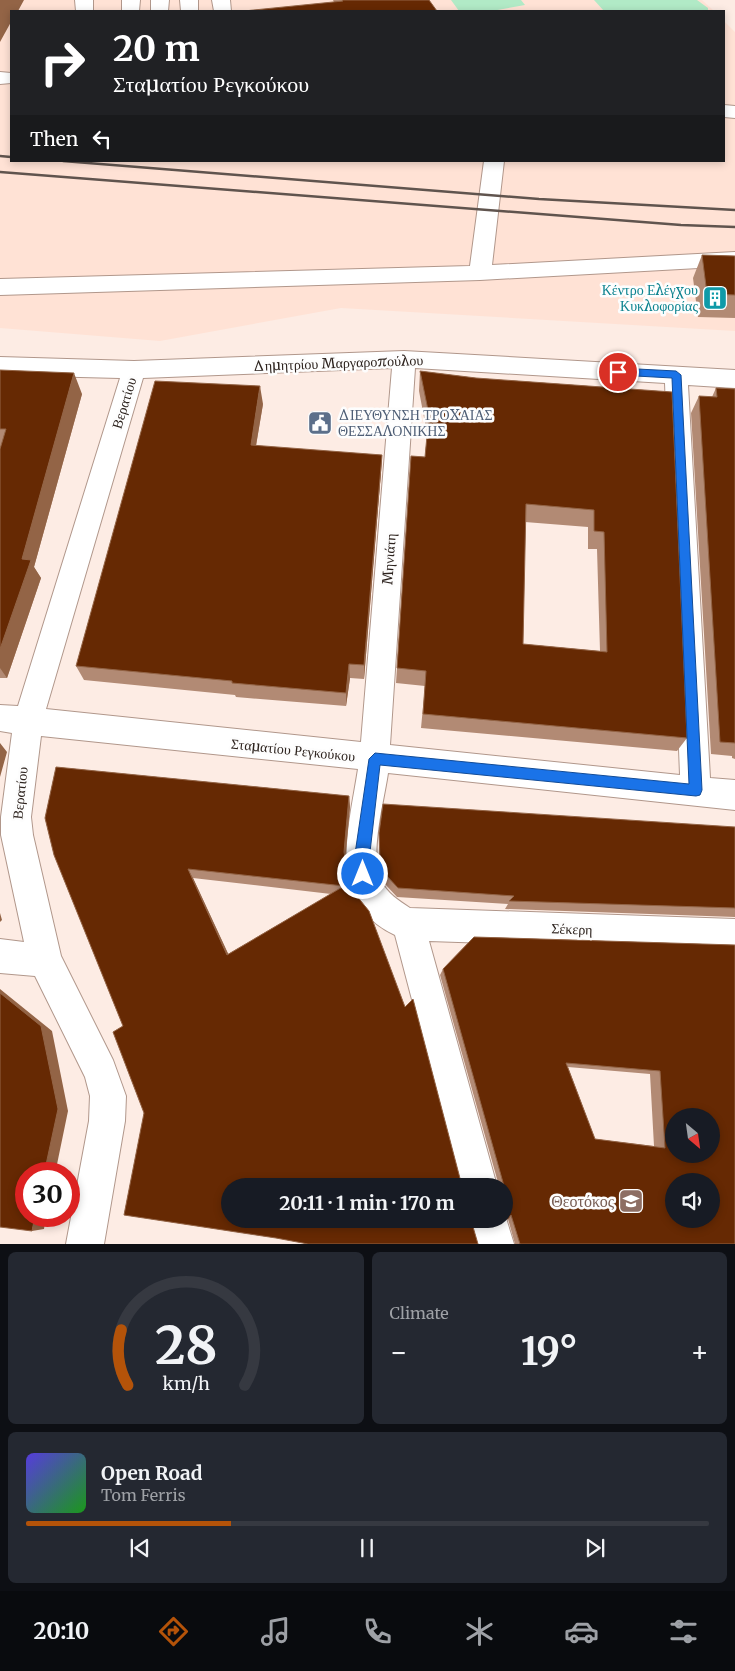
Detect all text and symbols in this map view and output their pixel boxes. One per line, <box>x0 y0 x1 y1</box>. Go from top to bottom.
text: 20 m <box>113 27 200 71</box>
icon: right <box>30 30 95 95</box>
text: Σταματίου Ρεγκούκου <box>113 70 309 98</box>
icon: left <box>88 125 116 153</box>
text: Then <box>30 127 78 151</box>
place label: Κέντρο Ελέγχου Κυκλοφορίας <box>602 281 698 315</box>
building icon: Κέντρο Ελέγχου Κυκλοφορίας <box>702 285 728 311</box>
street label: Δημητρίου Μαργαροπούλου <box>253 351 424 375</box>
pin <box>597 351 639 393</box>
icon: arrive <box>604 358 632 386</box>
street label: Βερατίου <box>108 375 140 431</box>
place label: ΔΙΕΥΘΥΝΣΗ ΤΡΟΧΑΙΑΣ ΘΕΣΣΑΛΟΝΙΚΗΣ <box>338 406 493 440</box>
public building icon: ΔΙΕΥΘΥΝΣΗ ΤΡΟΧΑΙΑΣ ΘΕΣΣΑΛΟΝΙΚΗΣ <box>307 410 333 436</box>
street label: Μηνιάτη <box>378 533 400 585</box>
street label: Σταματίου Ρεγκούκου <box>230 735 356 765</box>
street label: Βερατίου <box>8 766 32 820</box>
position arrow <box>336 847 388 899</box>
street label: Σέκερη <box>551 919 593 939</box>
north arrow <box>665 1108 720 1162</box>
map controls <box>665 1108 720 1228</box>
speed limit sign: 30 <box>15 1162 80 1227</box>
button: sound <box>665 1173 720 1228</box>
school or university icon: Θεοτόκος <box>618 1188 644 1214</box>
text: 20:11 · 1 min · 170 m <box>279 1191 455 1215</box>
place label: Θεοτόκος <box>551 1191 615 1211</box>
text: Climate <box>390 1303 449 1323</box>
text: 28 <box>155 1313 217 1378</box>
text: 19° <box>521 1328 578 1375</box>
text: − <box>390 1334 408 1370</box>
text: + <box>690 1334 709 1370</box>
text: km/h <box>162 1372 210 1395</box>
text: Open Road <box>101 1461 203 1485</box>
text: Tom Ferris <box>101 1485 186 1505</box>
icon: previous <box>126 1534 154 1562</box>
icon: pause <box>353 1534 381 1562</box>
icon: next <box>581 1534 609 1562</box>
icon: directions <box>156 1614 191 1649</box>
icon: music <box>258 1614 293 1649</box>
icon: phone <box>360 1614 395 1649</box>
icon: climate <box>462 1614 497 1649</box>
icon: car <box>564 1614 599 1649</box>
icon: filters <box>666 1614 701 1649</box>
text: 20:10 <box>34 1617 89 1645</box>

